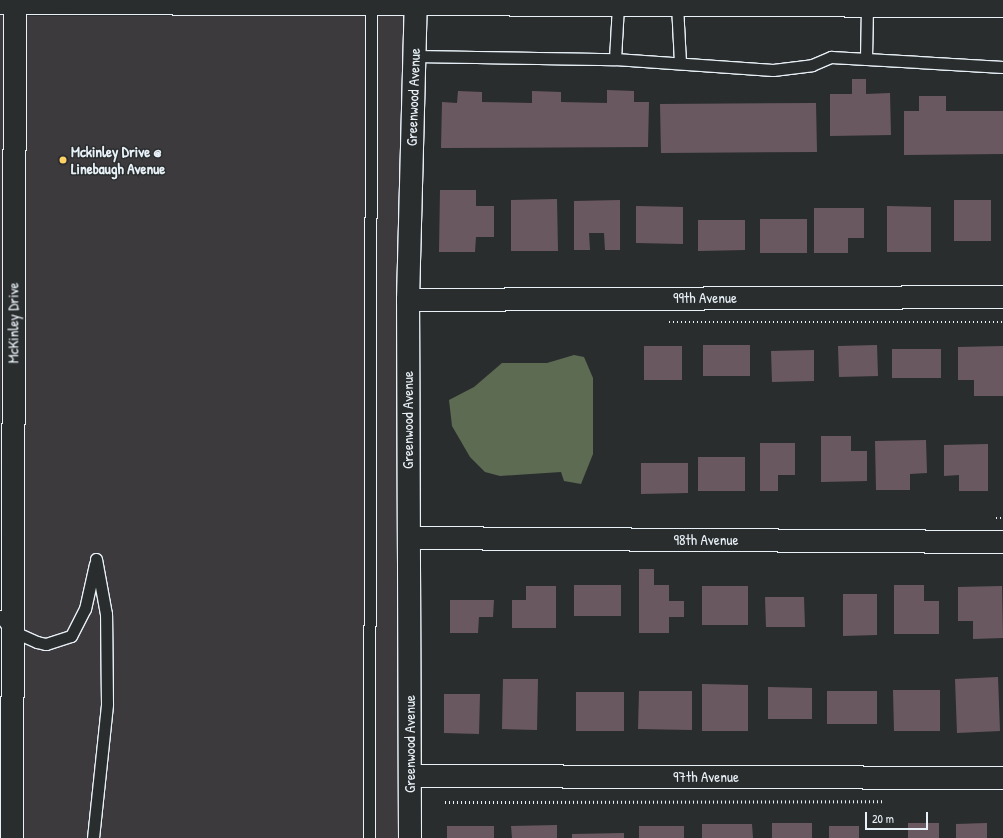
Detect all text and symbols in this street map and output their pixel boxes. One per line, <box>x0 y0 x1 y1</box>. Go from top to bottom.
street label: Greenwood Avenue <box>402 48 424 146</box>
place label: Mckinley Drive @ Linebaugh Avenue <box>71 142 165 177</box>
marker: Mckinley Drive @ Linebaugh Avenue <box>58 155 68 165</box>
street label: McKinley Drive <box>4 283 22 363</box>
street label: 99th Avenue <box>673 289 737 307</box>
street label: Greenwood Avenue <box>399 371 417 469</box>
street label: 98th Avenue <box>674 531 738 549</box>
street label: Greenwood Avenue <box>401 695 419 793</box>
street label: 97th Avenue <box>673 768 739 786</box>
scale bar <box>867 804 930 830</box>
text: 20 m <box>872 810 894 827</box>

